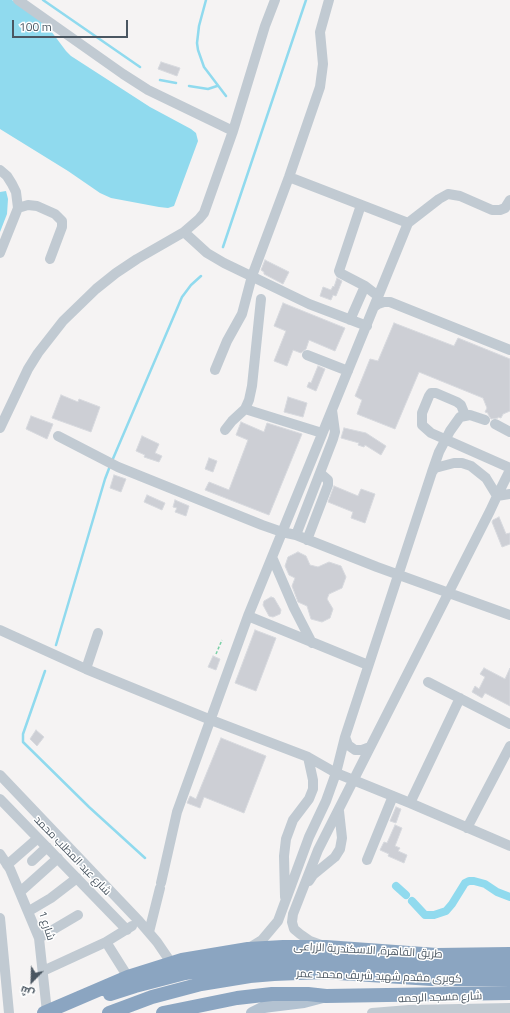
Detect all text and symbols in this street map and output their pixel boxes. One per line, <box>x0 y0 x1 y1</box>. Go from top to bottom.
scale bar <box>14 12 130 38</box>
text: 100 m <box>19 17 52 36</box>
street label: شارع عبد المطلب محمد <box>31 814 113 898</box>
street label: شارع 1 <box>35 910 57 942</box>
street label: طريق القاهرة, الاسكندرية الزراعى <box>293 940 443 962</box>
north arrow <box>12 961 52 1001</box>
street label: كوبرى مقدم شهيد شريف محمد عمر <box>296 968 462 986</box>
text: ش <box>18 982 37 1002</box>
street label: شارع مسجد الرحمه <box>398 990 482 1006</box>

